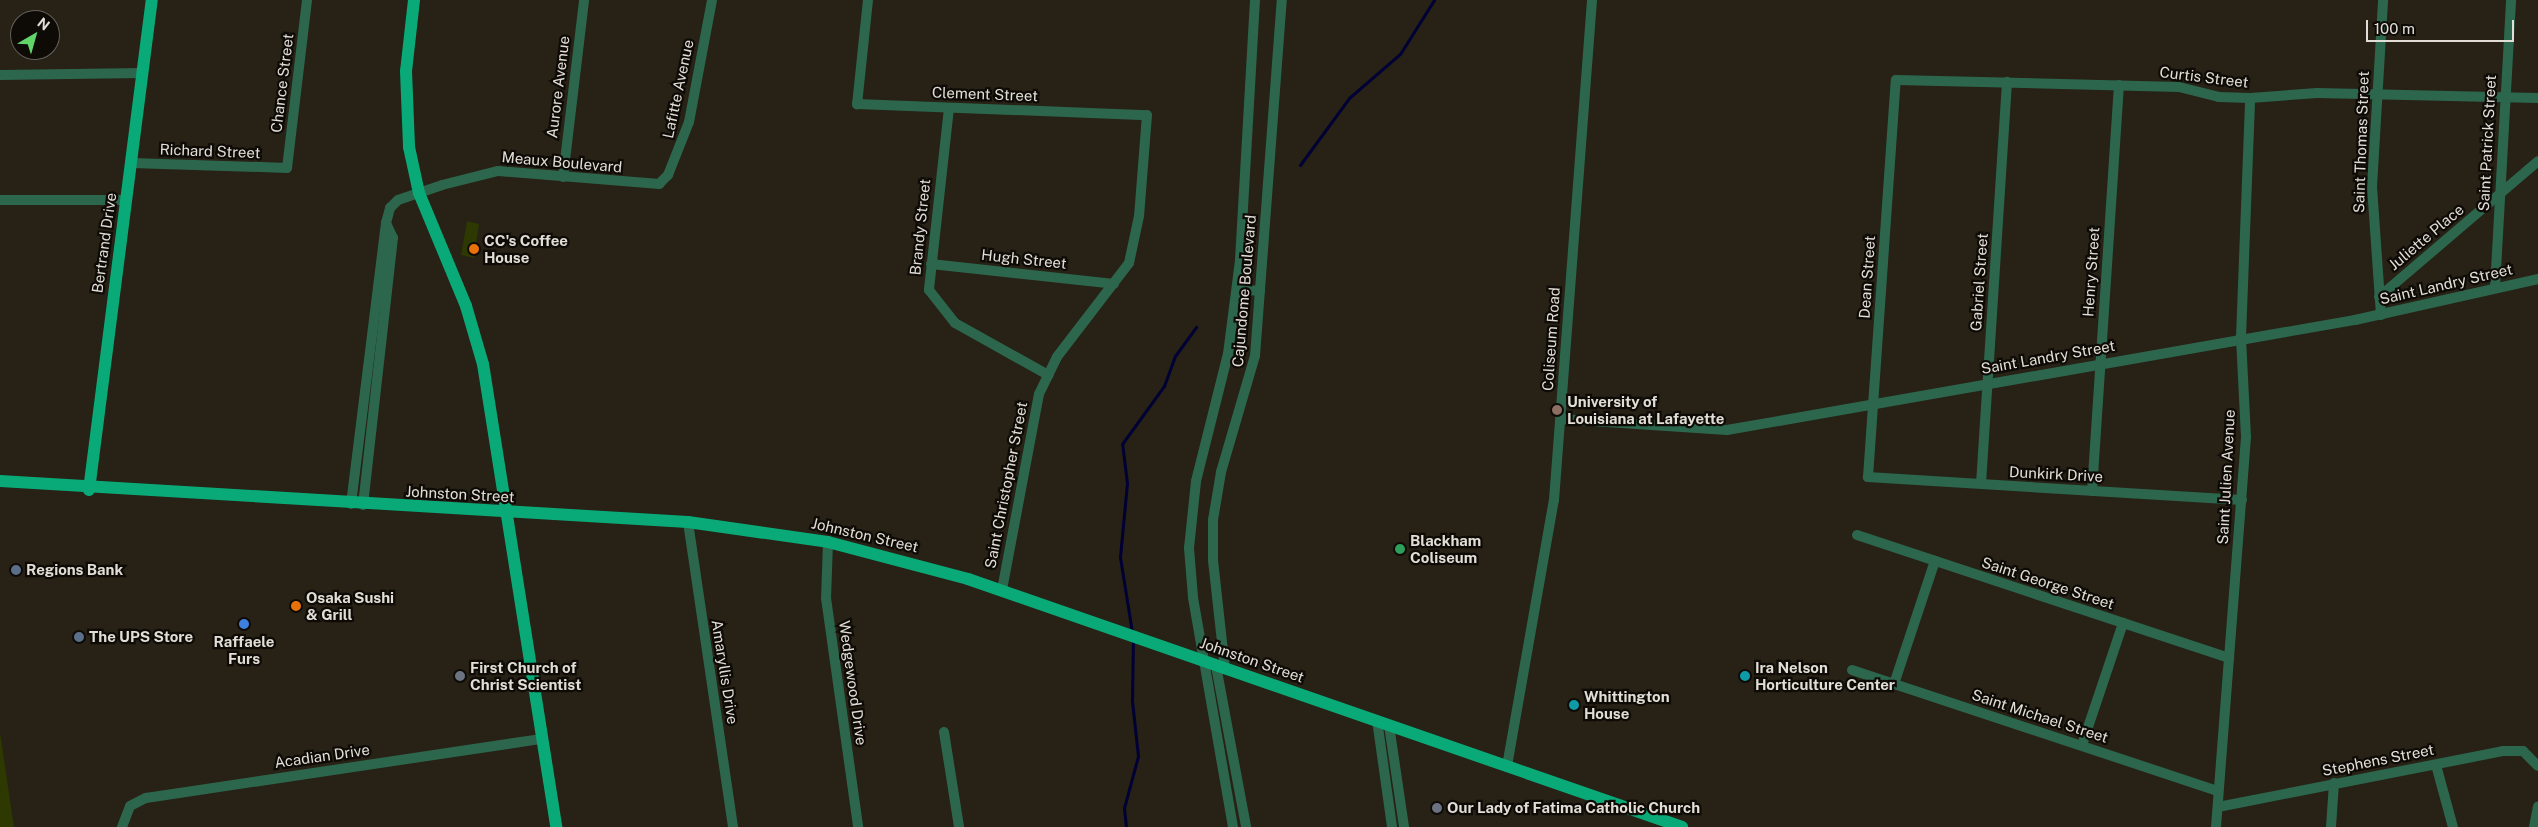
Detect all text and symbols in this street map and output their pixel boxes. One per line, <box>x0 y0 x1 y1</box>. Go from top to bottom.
north arrow <box>10 10 60 60</box>
scale bar <box>2368 10 2516 42</box>
text: N <box>34 14 53 34</box>
text: 100 m <box>2374 20 2415 37</box>
street label: Chance Street <box>267 32 297 134</box>
street label: Aurore Avenue <box>543 35 573 139</box>
street label: Lafitte Avenue <box>659 38 697 140</box>
street label: Curtis Street <box>2159 63 2249 91</box>
street label: Saint Thomas Street <box>2350 71 2372 213</box>
street label: Saint Patrick Street <box>2474 74 2500 212</box>
street label: Clement Street <box>932 83 1038 105</box>
street label: Richard Street <box>159 140 261 162</box>
street label: Meaux Boulevard <box>501 148 623 176</box>
street label: Brandy Street <box>906 178 934 276</box>
street label: Bertrand Drive <box>88 192 120 294</box>
street label: Juliette Place <box>2385 200 2467 274</box>
street label: Cajundome Boulevard <box>1228 214 1260 368</box>
street label: Henry Street <box>2079 226 2103 318</box>
place label: CC's Coffee House <box>484 231 568 266</box>
street label: Gabriel Street <box>1967 232 1991 332</box>
street label: Dean Street <box>1855 235 1879 319</box>
marker: CC's Coffee House <box>468 243 480 255</box>
street label: Hugh Street <box>980 246 1068 272</box>
street label: Saint Landry Street <box>2378 260 2514 308</box>
street label: Coliseum Road <box>1538 287 1564 391</box>
street label: Saint Landry Street <box>1980 336 2116 378</box>
place label: University of Louisiana at Lafayette <box>1567 392 1724 427</box>
street label: Saint Christopher Street <box>981 400 1031 570</box>
marker: University of Louisiana at Lafayette <box>1551 404 1563 416</box>
street label: Saint Julien Avenue <box>2213 409 2239 545</box>
street label: Dunkirk Drive <box>2009 463 2103 485</box>
street label: Johnston Street <box>405 482 515 506</box>
street label: Johnston Street <box>810 514 920 556</box>
place label: Blackham Coliseum <box>1410 531 1481 566</box>
marker: Blackham Coliseum <box>1394 543 1406 555</box>
street label: Saint George Street <box>1979 553 2117 613</box>
place label: Regions Bank <box>26 561 123 579</box>
marker: Regions Bank <box>10 564 22 576</box>
place label: Osaka Sushi & Grill <box>306 588 394 623</box>
marker: Osaka Sushi & Grill <box>290 600 302 612</box>
marker: Raffaele Furs <box>238 618 250 630</box>
street label: Amaryllis Drive <box>708 618 742 726</box>
street label: Wedgewood Drive <box>835 620 871 746</box>
place label: The UPS Store <box>89 628 193 646</box>
marker: The UPS Store <box>73 631 85 643</box>
place label: Raffaele Furs <box>214 632 274 667</box>
street label: Johnston Street <box>1197 634 1307 686</box>
place label: First Church of Christ Scientist <box>470 658 581 693</box>
place label: Ira Nelson Horticulture Center <box>1755 658 1895 693</box>
marker: First Church of Christ Scientist <box>454 670 466 682</box>
marker: Ira Nelson Horticulture Center <box>1739 670 1751 682</box>
street label: Saint Michael Street <box>1970 685 2110 747</box>
place label: Whittington House <box>1584 687 1670 722</box>
marker: Whittington House <box>1568 699 1580 711</box>
street label: Acadian Drive <box>273 740 371 772</box>
street label: Stephens Street <box>2321 740 2435 780</box>
place label: Our Lady of Fatima Catholic Church <box>1447 799 1700 817</box>
marker: Our Lady of Fatima Catholic Church <box>1431 802 1443 814</box>

